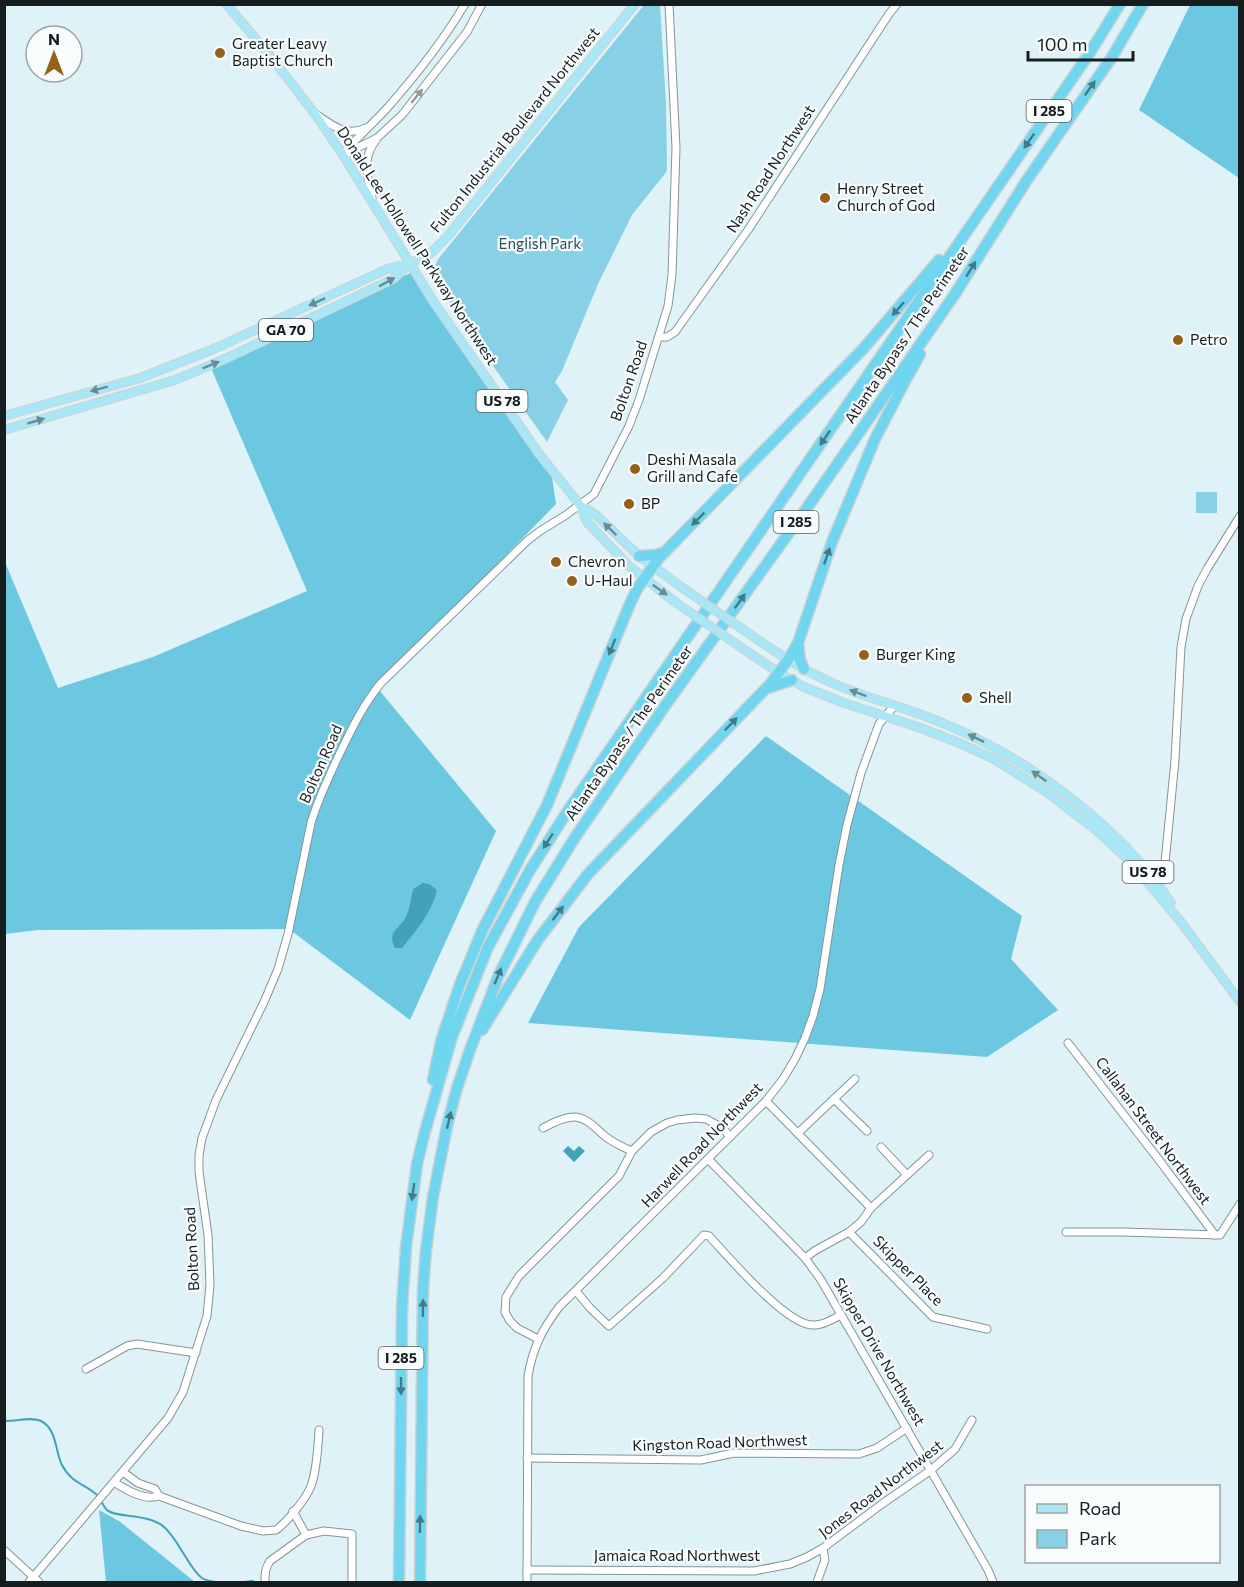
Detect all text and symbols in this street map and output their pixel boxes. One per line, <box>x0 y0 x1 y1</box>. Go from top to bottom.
street label: Fulton Industrial Boulevard Northwest <box>426 23 603 236</box>
north arrow <box>24 24 84 84</box>
scale bar <box>1028 24 1133 62</box>
text: N <box>48 29 60 48</box>
text: 100 m <box>1037 33 1087 55</box>
place label: Greater Leavy Baptist Church <box>232 34 333 69</box>
marker: Greater Leavy Baptist Church <box>213 46 227 60</box>
one-way arrow <box>1084 81 1096 97</box>
one-way arrow <box>410 88 423 103</box>
road number: I 285 <box>1026 100 1072 122</box>
street label: Nash Road Northwest <box>722 101 818 236</box>
street label: Donald Lee Hollowell Parkway Northwest <box>334 123 502 368</box>
one-way arrow <box>1023 132 1035 148</box>
place label: Henry Street Church of God <box>837 179 935 214</box>
marker: Henry Street Church of God <box>818 191 832 205</box>
park label: English Park <box>499 234 581 252</box>
street label: Atlanta Bypass / The Perimeter <box>840 242 972 426</box>
one-way arrow <box>965 261 976 277</box>
one-way arrow <box>379 277 396 287</box>
one-way arrow <box>308 297 325 306</box>
one-way arrow <box>891 301 904 317</box>
road number: GA 70 <box>259 319 313 341</box>
place label: Petro <box>1190 330 1228 348</box>
marker: Petro <box>1171 333 1185 347</box>
street label: Bolton Road <box>606 338 650 423</box>
one-way arrow <box>202 360 220 370</box>
one-way arrow <box>90 385 108 394</box>
road number: US 78 <box>476 390 528 412</box>
one-way arrow <box>27 416 45 425</box>
one-way arrow <box>819 429 831 445</box>
place label: Deshi Masala Grill and Cafe <box>647 450 738 485</box>
marker: Deshi Masala Grill and Cafe <box>628 462 642 476</box>
place label: BP <box>641 494 660 512</box>
marker: BP <box>622 497 636 511</box>
one-way arrow <box>692 511 706 525</box>
road number: I 285 <box>774 511 818 533</box>
one-way arrow <box>603 522 618 536</box>
one-way arrow <box>823 547 833 565</box>
place label: Chevron <box>568 552 626 570</box>
marker: Chevron <box>549 555 563 569</box>
place label: U-Haul <box>584 571 633 589</box>
marker: U-Haul <box>565 574 579 588</box>
one-way arrow <box>651 584 667 596</box>
one-way arrow <box>734 593 745 609</box>
one-way arrow <box>607 639 617 657</box>
street label: Atlanta Bypass / The Perimeter <box>561 641 696 824</box>
place label: Burger King <box>876 645 955 663</box>
marker: Burger King <box>857 648 871 662</box>
one-way arrow <box>848 688 866 698</box>
place label: Shell <box>979 688 1012 706</box>
marker: Shell <box>960 691 974 705</box>
one-way arrow <box>724 718 738 732</box>
street label: Bolton Road <box>295 722 345 806</box>
one-way arrow <box>967 733 984 743</box>
one-way arrow <box>1032 770 1048 782</box>
one-way arrow <box>543 833 554 849</box>
road number: US 78 <box>1122 861 1174 883</box>
one-way arrow <box>552 905 564 921</box>
one-way arrow <box>494 968 503 985</box>
street label: Callahan Street Northwest <box>1092 1053 1215 1208</box>
street label: Harwell Road Northwest <box>637 1078 766 1210</box>
one-way arrow <box>444 1111 454 1130</box>
one-way arrow <box>408 1183 417 1202</box>
street label: Bolton Road <box>180 1207 202 1291</box>
street label: Skipper Place <box>870 1232 948 1309</box>
street label: Skipper Drive Northwest <box>830 1274 930 1429</box>
one-way arrow <box>418 1299 427 1318</box>
road number: I 285 <box>378 1347 424 1369</box>
one-way arrow <box>396 1377 406 1396</box>
street label: Kingston Road Northwest <box>632 1430 808 1454</box>
street label: Jones Road Northwest <box>815 1436 946 1541</box>
legend <box>1025 1485 1220 1563</box>
text: Road <box>1079 1497 1121 1519</box>
one-way arrow <box>415 1515 425 1534</box>
text: Park <box>1079 1527 1117 1549</box>
street label: Jamaica Road Northwest <box>594 1546 760 1564</box>

